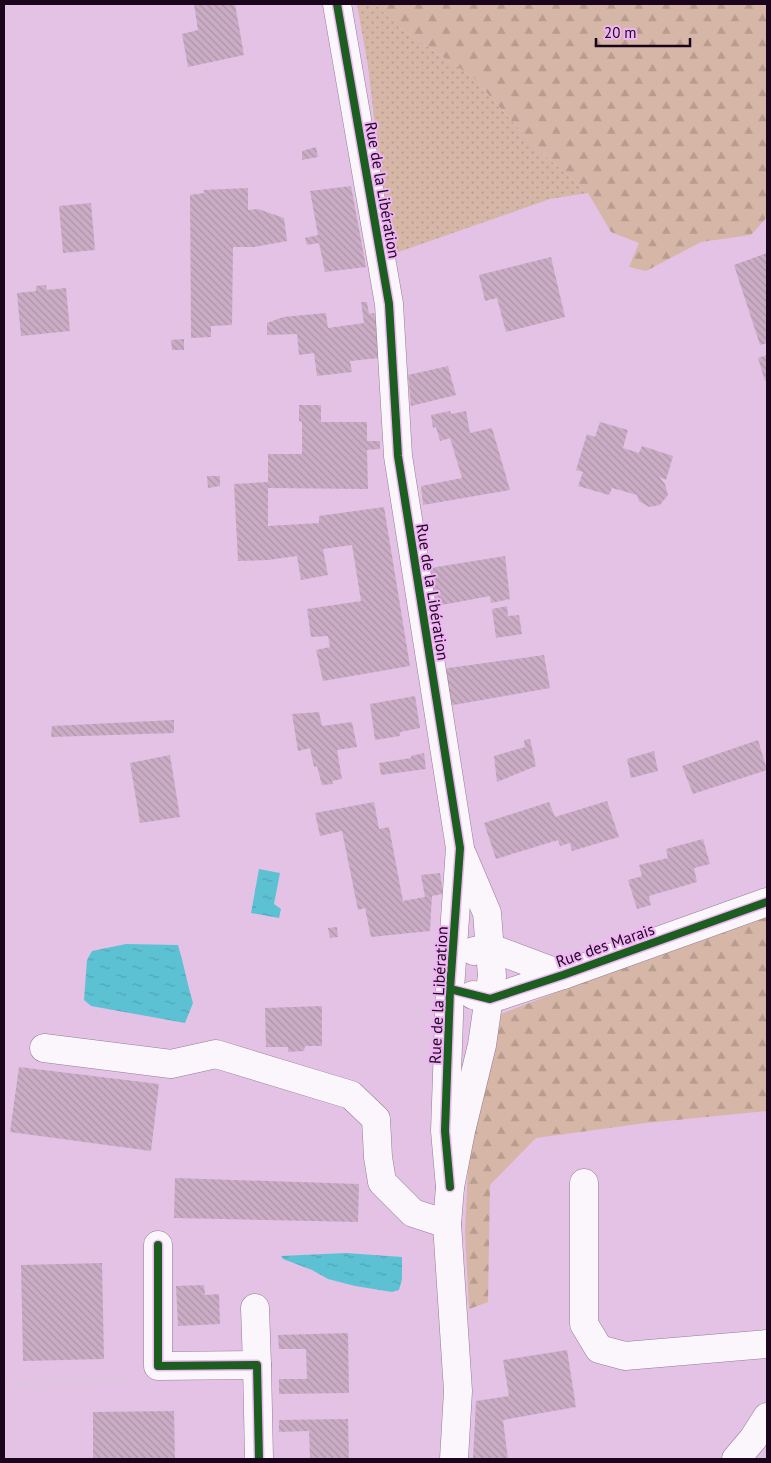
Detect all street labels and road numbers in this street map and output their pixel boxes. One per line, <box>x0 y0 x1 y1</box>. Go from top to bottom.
street label: Rue de la Libération <box>361 120 405 260</box>
street label: Rue de la Libération <box>412 522 454 662</box>
street label: Rue des Marais <box>553 919 657 971</box>
street label: Rue de la Libération <box>424 926 452 1064</box>

